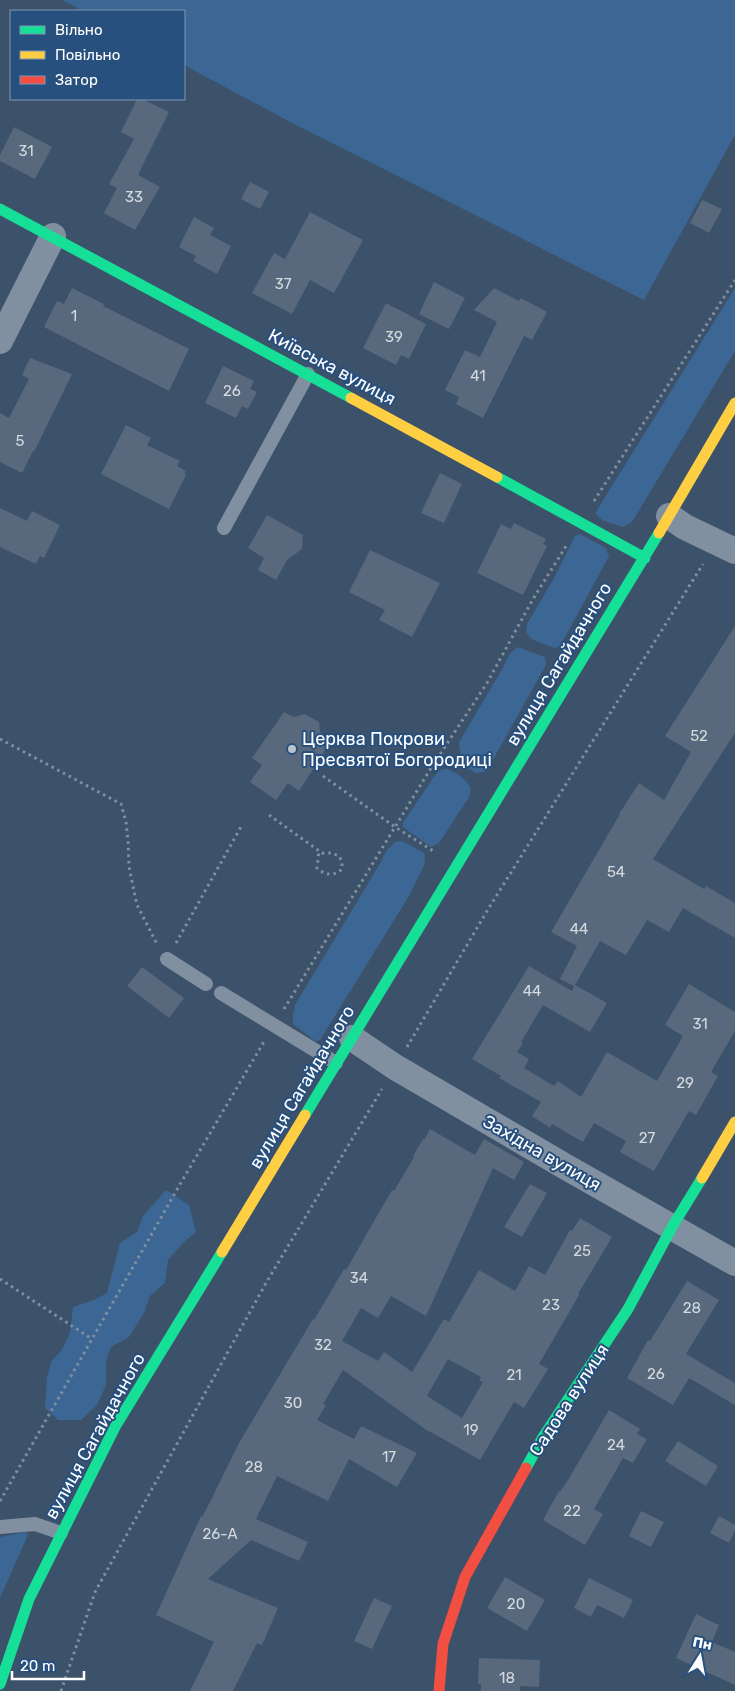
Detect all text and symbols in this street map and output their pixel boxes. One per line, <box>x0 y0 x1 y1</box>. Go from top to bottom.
legend <box>10 10 185 100</box>
text: Вільно <box>55 21 103 39</box>
text: Повільно <box>55 46 120 64</box>
text: Затор <box>55 71 98 89</box>
house number: 31 <box>18 142 34 160</box>
house number: 33 <box>125 188 143 206</box>
house number: 37 <box>275 275 292 293</box>
house number: 1 <box>71 307 77 325</box>
street label: Київська вулиця <box>264 324 400 410</box>
house number: 39 <box>385 328 403 346</box>
house number: 41 <box>470 367 486 385</box>
house number: 26 <box>223 382 241 400</box>
house number: 5 <box>16 432 25 450</box>
street label: вулиця Сагайдачного <box>502 578 616 750</box>
house number: 52 <box>690 727 708 745</box>
place label: Церква Покрови Пресвятої Богородиці <box>302 728 492 771</box>
marker: Церква Покрови Пресвятої Богородиці <box>286 743 298 755</box>
house number: 54 <box>607 863 625 881</box>
house number: 44 <box>570 920 588 938</box>
house number: 44 <box>523 982 541 1000</box>
street label: вулиця Сагайдачного <box>245 1001 359 1173</box>
house number: 31 <box>692 1015 708 1033</box>
house number: 29 <box>676 1074 694 1092</box>
street label: Західна вулиця <box>479 1110 605 1196</box>
house number: 27 <box>639 1129 656 1147</box>
house number: 25 <box>573 1242 591 1260</box>
house number: 34 <box>350 1269 368 1287</box>
house number: 23 <box>542 1296 560 1314</box>
house number: 28 <box>683 1299 701 1317</box>
house number: 32 <box>314 1336 332 1354</box>
street label: Садова вулиця <box>525 1340 613 1460</box>
street label: вулиця Сагайдачного <box>40 1349 150 1523</box>
house number: 26 <box>647 1365 665 1383</box>
house number: 21 <box>506 1366 522 1384</box>
house number: 30 <box>284 1394 302 1412</box>
house number: 19 <box>463 1421 479 1439</box>
house number: 24 <box>607 1436 625 1454</box>
house number: 17 <box>382 1448 396 1466</box>
house number: 28 <box>245 1458 263 1476</box>
house number: 22 <box>563 1502 581 1520</box>
house number: 26-А <box>202 1525 238 1543</box>
house number: 20 <box>507 1595 525 1613</box>
north arrow <box>675 1631 725 1681</box>
text: Пн <box>691 1634 714 1654</box>
scale bar <box>12 1648 85 1680</box>
text: 20 m <box>20 1657 55 1675</box>
house number: 18 <box>499 1669 515 1687</box>

